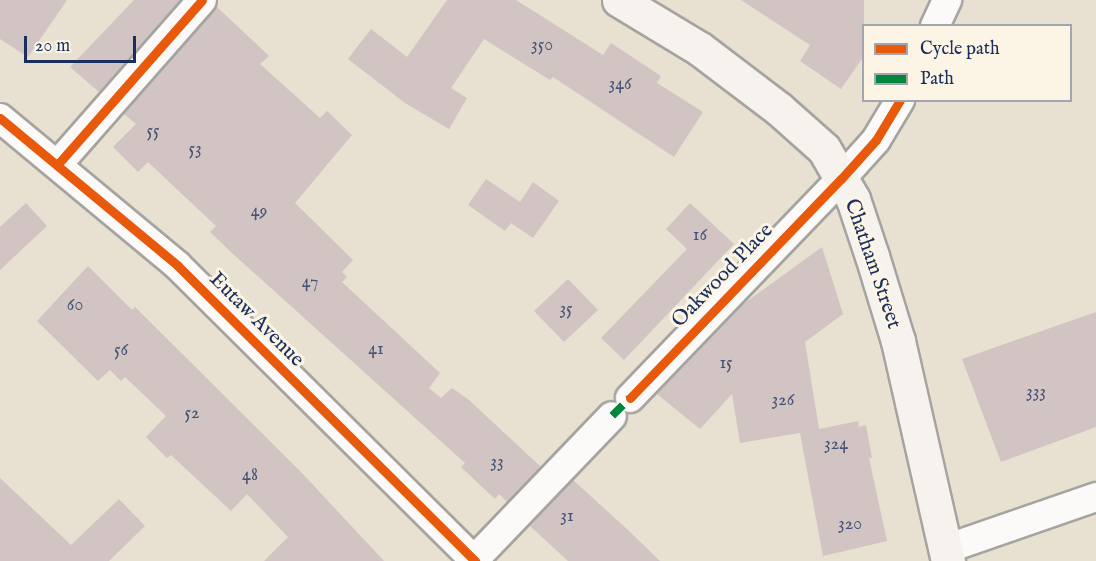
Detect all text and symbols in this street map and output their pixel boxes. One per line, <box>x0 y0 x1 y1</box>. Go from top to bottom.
scale bar <box>27 24 140 62</box>
legend <box>862 24 1072 102</box>
text: 20 m <box>35 35 70 58</box>
house number: 350 <box>531 35 553 57</box>
text: Cycle path <box>920 38 1000 61</box>
text: Path <box>920 68 954 91</box>
house number: 346 <box>608 74 632 96</box>
house number: 55 <box>146 121 160 143</box>
house number: 53 <box>188 139 202 161</box>
street label: Chatham Street <box>838 196 906 332</box>
house number: 49 <box>251 201 267 223</box>
street label: Oakwood Place <box>667 219 779 333</box>
house number: 16 <box>693 225 707 247</box>
street label: Eutaw Avenue <box>203 267 309 373</box>
house number: 47 <box>302 272 318 294</box>
house number: 60 <box>67 295 83 317</box>
house number: 35 <box>559 299 573 321</box>
house number: 41 <box>368 339 384 361</box>
house number: 56 <box>114 340 128 362</box>
house number: 15 <box>719 353 733 375</box>
house number: 333 <box>1026 382 1046 404</box>
house number: 326 <box>772 390 794 412</box>
house number: 52 <box>185 403 199 425</box>
house number: 324 <box>824 434 848 456</box>
house number: 33 <box>490 452 504 474</box>
house number: 48 <box>242 465 258 487</box>
house number: 31 <box>560 506 574 528</box>
house number: 320 <box>838 514 862 536</box>

